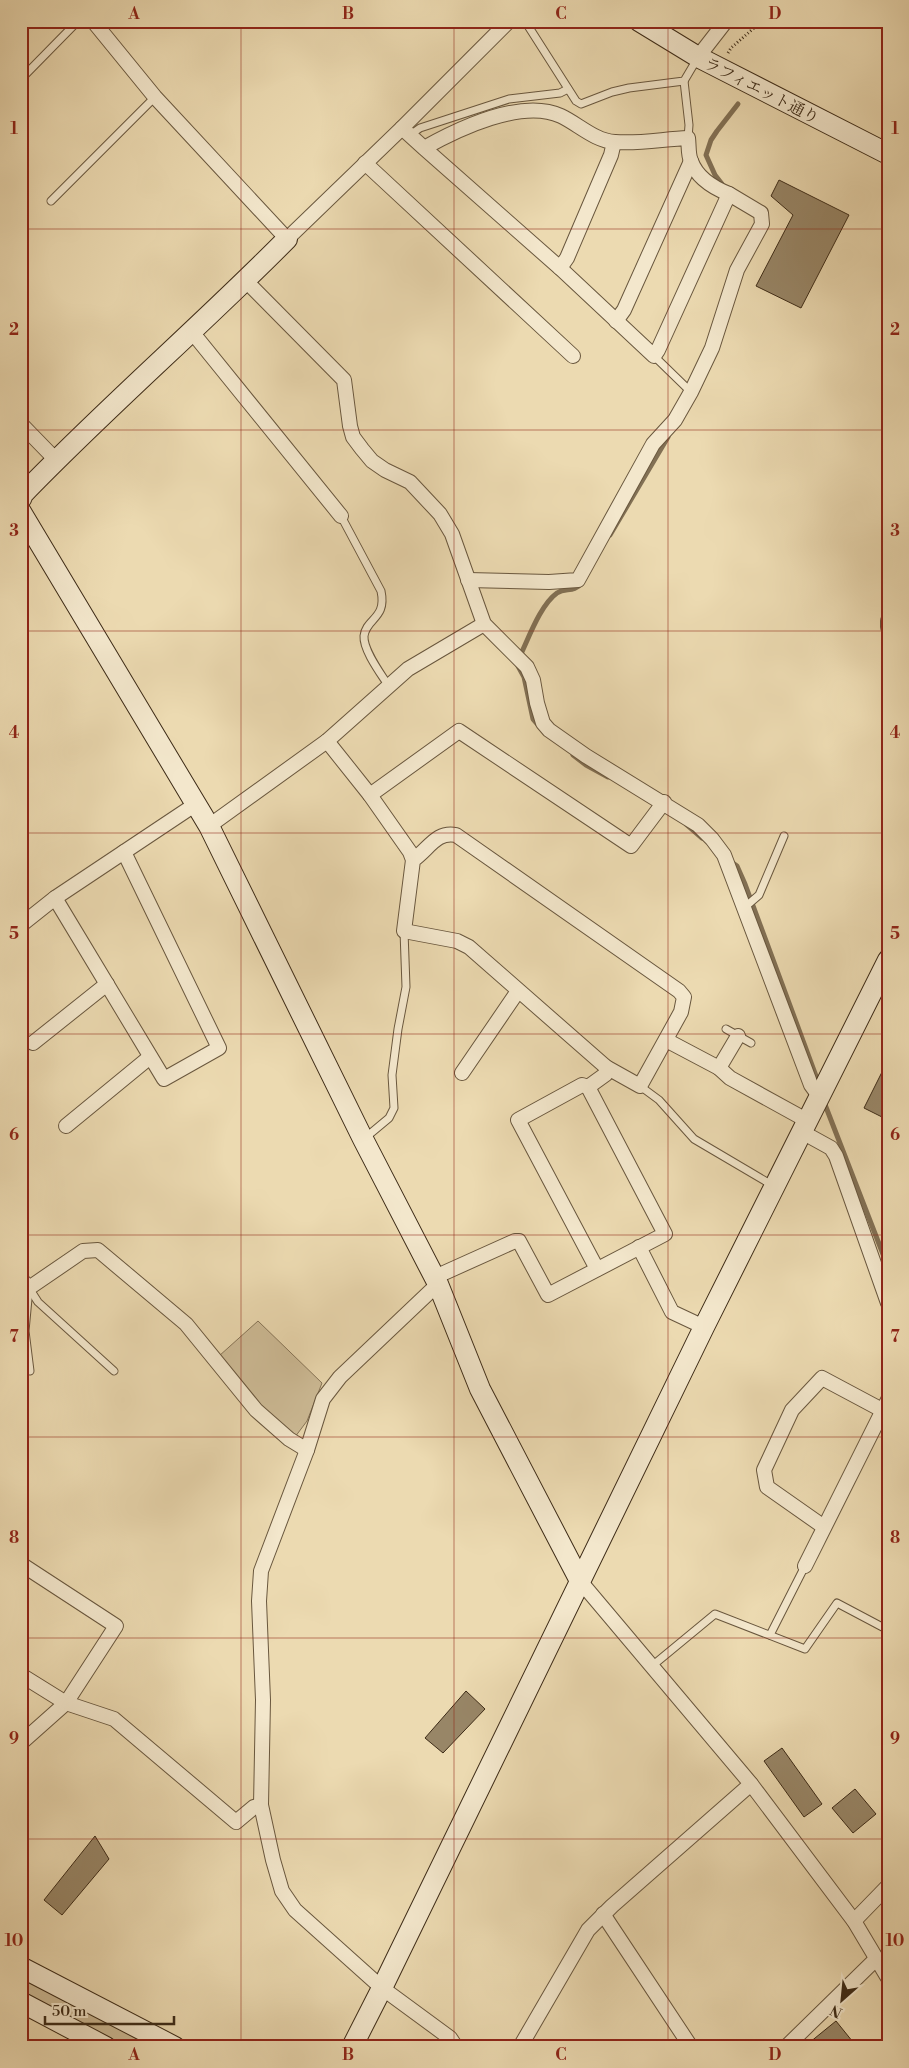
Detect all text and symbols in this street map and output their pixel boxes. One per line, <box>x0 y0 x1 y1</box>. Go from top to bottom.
text: A <box>127 4 140 24</box>
text: B <box>342 4 354 24</box>
text: C <box>555 4 567 24</box>
text: D <box>769 4 782 24</box>
street label: ラフィエット通り <box>701 53 822 128</box>
text: 1 <box>10 119 18 139</box>
text: 1 <box>891 119 899 139</box>
text: 2 <box>9 320 19 340</box>
text: 2 <box>890 320 900 340</box>
text: 3 <box>9 521 19 541</box>
text: 3 <box>890 521 900 541</box>
text: 4 <box>9 723 20 743</box>
text: 4 <box>890 723 901 743</box>
text: 5 <box>9 924 19 944</box>
text: 5 <box>890 924 900 944</box>
text: 6 <box>9 1125 19 1145</box>
text: 6 <box>890 1125 900 1145</box>
text: 7 <box>9 1327 19 1347</box>
text: 7 <box>890 1327 900 1347</box>
text: 8 <box>9 1528 19 1548</box>
text: 8 <box>890 1528 900 1548</box>
text: 9 <box>9 1729 19 1749</box>
text: 9 <box>890 1729 900 1749</box>
text: 10 <box>5 1931 23 1951</box>
text: 10 <box>886 1931 904 1951</box>
north arrow <box>816 1976 866 2026</box>
scale bar <box>45 1993 174 2025</box>
text: N <box>828 2000 846 2021</box>
text: 50 m <box>52 2002 86 2021</box>
text: A <box>127 2045 140 2065</box>
text: B <box>342 2045 354 2065</box>
text: C <box>555 2045 567 2065</box>
text: D <box>769 2045 782 2065</box>

